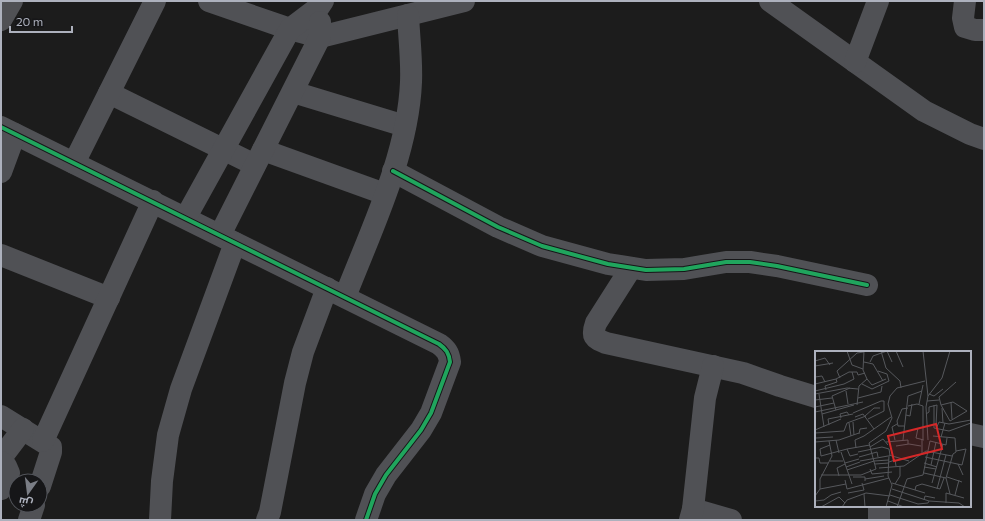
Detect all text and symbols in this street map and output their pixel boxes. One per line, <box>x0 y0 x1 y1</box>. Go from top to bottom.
scale bar <box>10 8 72 34</box>
text: 20 m <box>16 14 43 28</box>
inset map <box>815 351 971 507</box>
north arrow <box>8 473 48 513</box>
text: ش <box>17 494 34 511</box>

